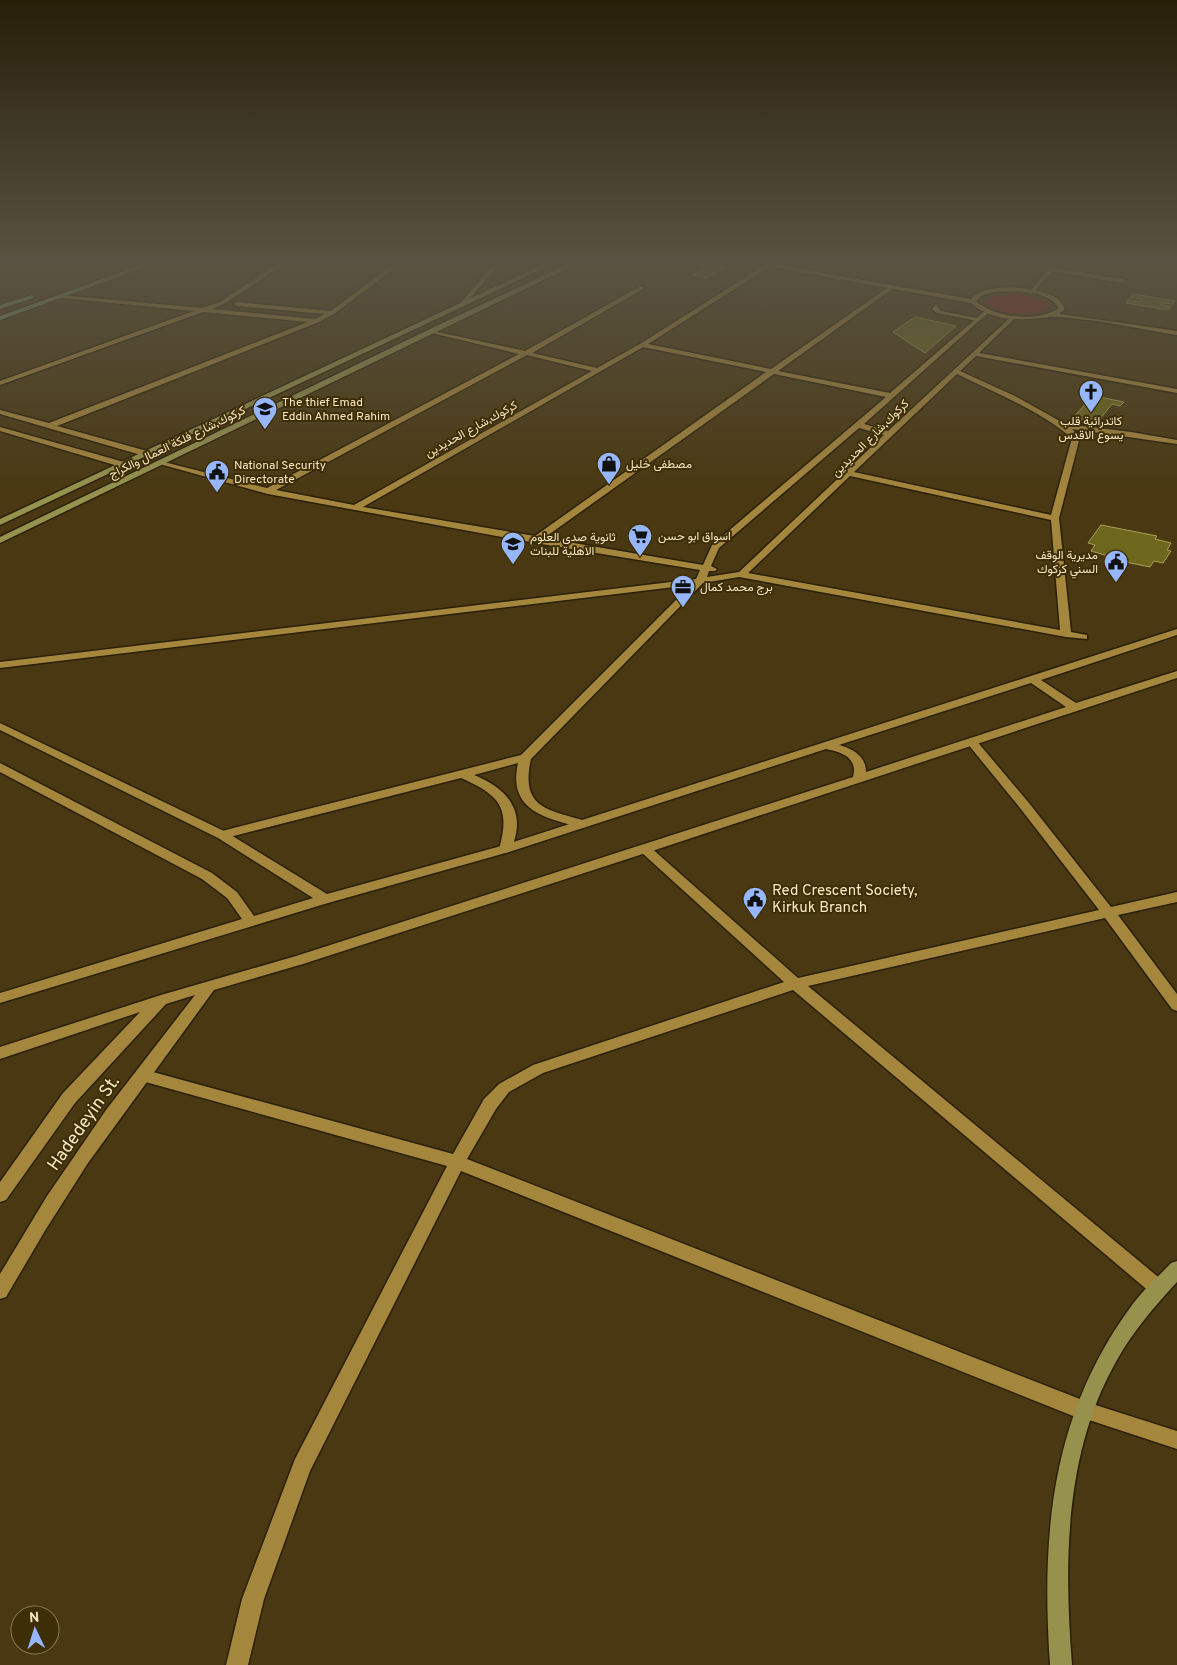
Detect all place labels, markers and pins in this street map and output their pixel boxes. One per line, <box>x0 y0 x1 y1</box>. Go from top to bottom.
church icon: كاتدرائية قلب يسوع الاقدس <box>1078 379 1104 413</box>
place label: The thief Emad Eddin Ahmed Rahim <box>282 395 390 425</box>
school or university icon: The thief Emad Eddin Ahmed Rahim <box>252 396 278 430</box>
place label: كاتدرائية قلب يسوع الاقدس <box>1058 414 1124 444</box>
shop icon: مصطفى خليل <box>596 451 622 485</box>
place label: مصطفى خليل <box>626 457 692 473</box>
place label: National Security Directorate <box>234 458 326 488</box>
public building icon: National Security Directorate <box>204 459 230 493</box>
supermarket icon: اسواق ابو حسن <box>627 523 653 557</box>
place label: اسواق ابو حسن <box>658 529 731 545</box>
place label: ثانوية صدى العلوم الاهلية للبنات <box>530 530 616 560</box>
school or university icon: ثانوية صدى العلوم الاهلية للبنات <box>500 531 526 565</box>
place label: مديرية الوقف السني كركوك <box>1035 548 1098 579</box>
public building icon: مديرية الوقف السني كركوك <box>1103 549 1129 583</box>
office icon: برج محمد كمال <box>670 574 696 608</box>
place label: برج محمد كمال <box>700 580 773 596</box>
place label: Red Crescent Society, Kirkuk Branch <box>772 882 917 918</box>
public building icon: Red Crescent Society, Kirkuk Branch <box>742 886 768 920</box>

